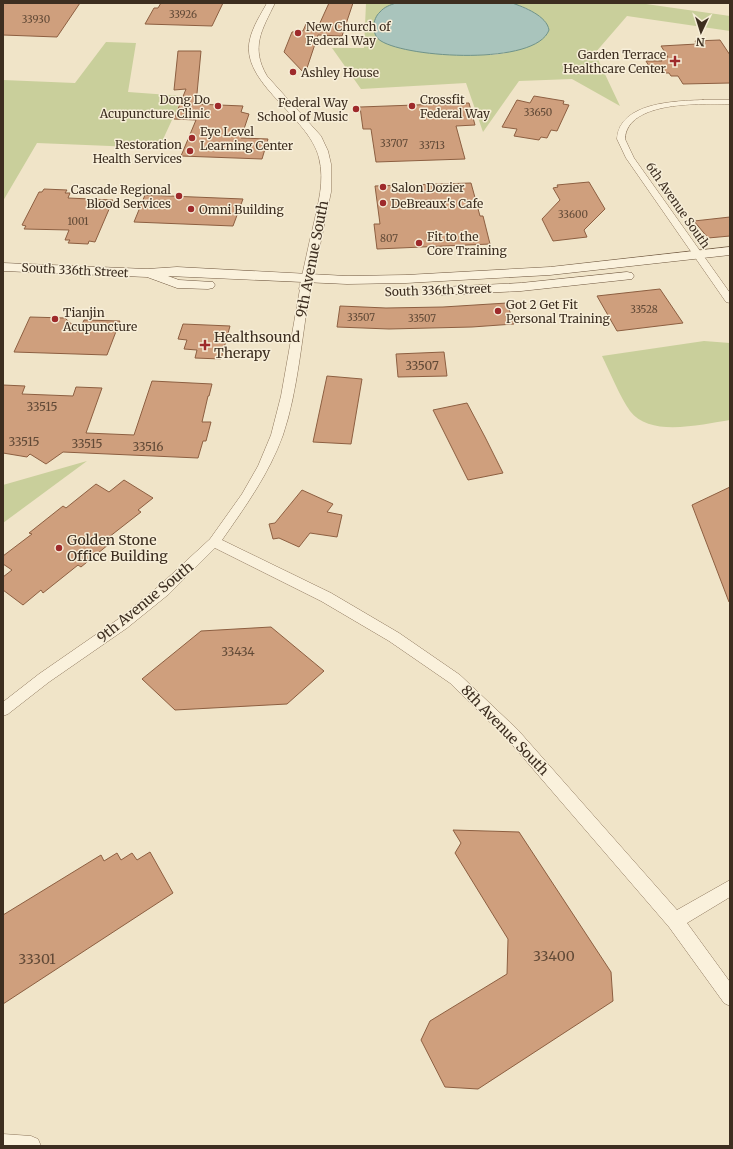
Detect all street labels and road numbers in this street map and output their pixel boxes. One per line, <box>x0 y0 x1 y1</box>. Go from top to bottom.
street label: 6th Avenue South <box>643 159 713 251</box>
street label: 9th Avenue South <box>292 199 332 319</box>
street label: South 336th Street <box>21 260 129 280</box>
street label: South 336th Street <box>384 281 492 299</box>
street label: 9th Avenue South <box>93 558 197 646</box>
street label: 8th Avenue South <box>457 681 553 779</box>

